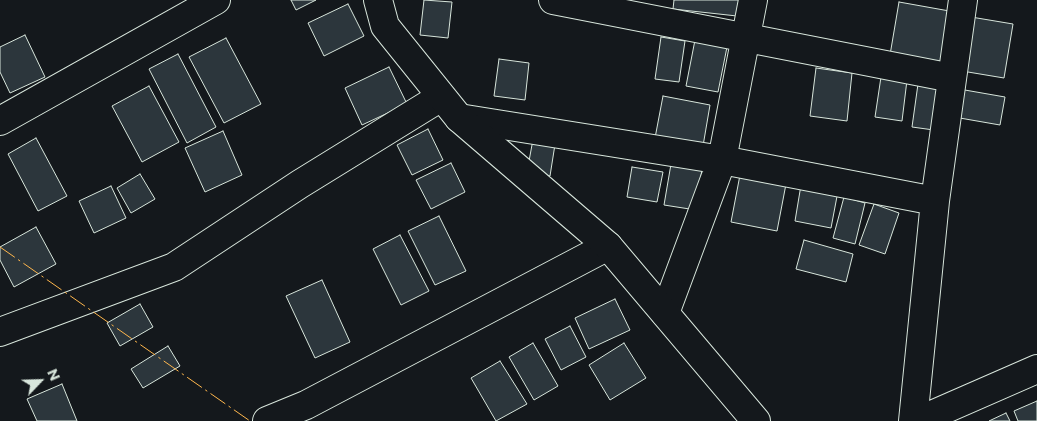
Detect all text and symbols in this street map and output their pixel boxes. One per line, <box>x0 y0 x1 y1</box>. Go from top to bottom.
north arrow <box>15 356 65 406</box>
text: N <box>43 366 64 384</box>

